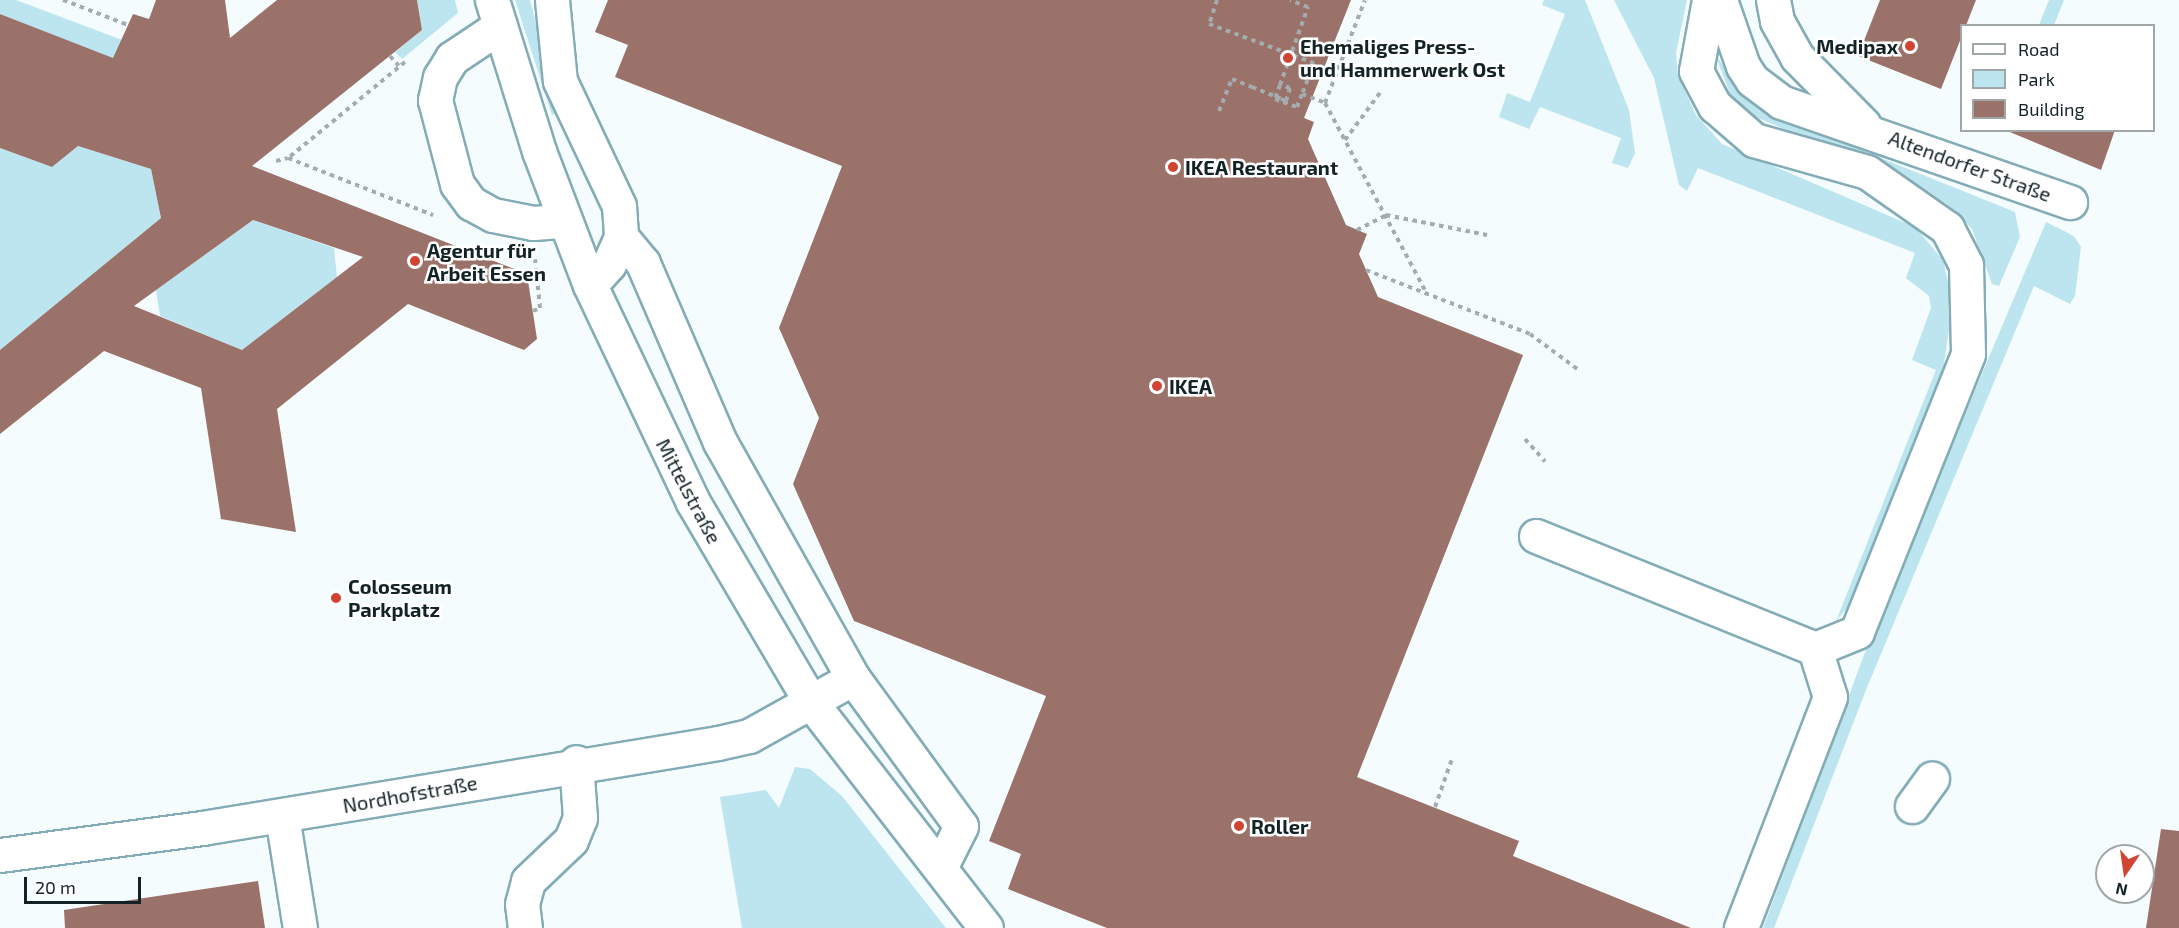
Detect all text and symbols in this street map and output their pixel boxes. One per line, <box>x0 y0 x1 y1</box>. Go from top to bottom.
legend <box>1960 24 2155 132</box>
place label: Ehemaliges Press- und Hammerwerk Ost <box>1300 34 1505 81</box>
place label: Medipax <box>1816 34 1898 58</box>
text: Road <box>2018 38 2059 60</box>
marker: Medipax <box>1903 39 1917 53</box>
marker: Ehemaliges Press- und Hammerwerk Ost <box>1281 51 1295 65</box>
text: Park <box>2018 68 2055 90</box>
text: Building <box>2018 98 2085 120</box>
street label: Altendorfer Straße <box>1885 125 2055 207</box>
place label: IKEA Restaurant <box>1185 155 1339 179</box>
marker: IKEA Restaurant <box>1166 160 1180 174</box>
place label: Agentur für Arbeit Essen <box>427 238 546 285</box>
marker: Agentur für Arbeit Essen <box>408 254 422 268</box>
place label: IKEA <box>1169 374 1212 398</box>
marker: IKEA <box>1150 379 1164 393</box>
street label: Mittelstraße <box>651 434 727 548</box>
place label: Colosseum Parkplatz <box>348 574 452 621</box>
marker: Colosseum Parkplatz <box>329 591 343 605</box>
street label: Nordhofstraße <box>341 770 479 818</box>
place label: Roller <box>1251 814 1309 838</box>
marker: Roller <box>1232 819 1246 833</box>
north arrow <box>2095 844 2155 904</box>
scale bar <box>27 865 144 903</box>
text: 20 m <box>35 876 76 898</box>
text: N <box>2114 880 2129 901</box>

